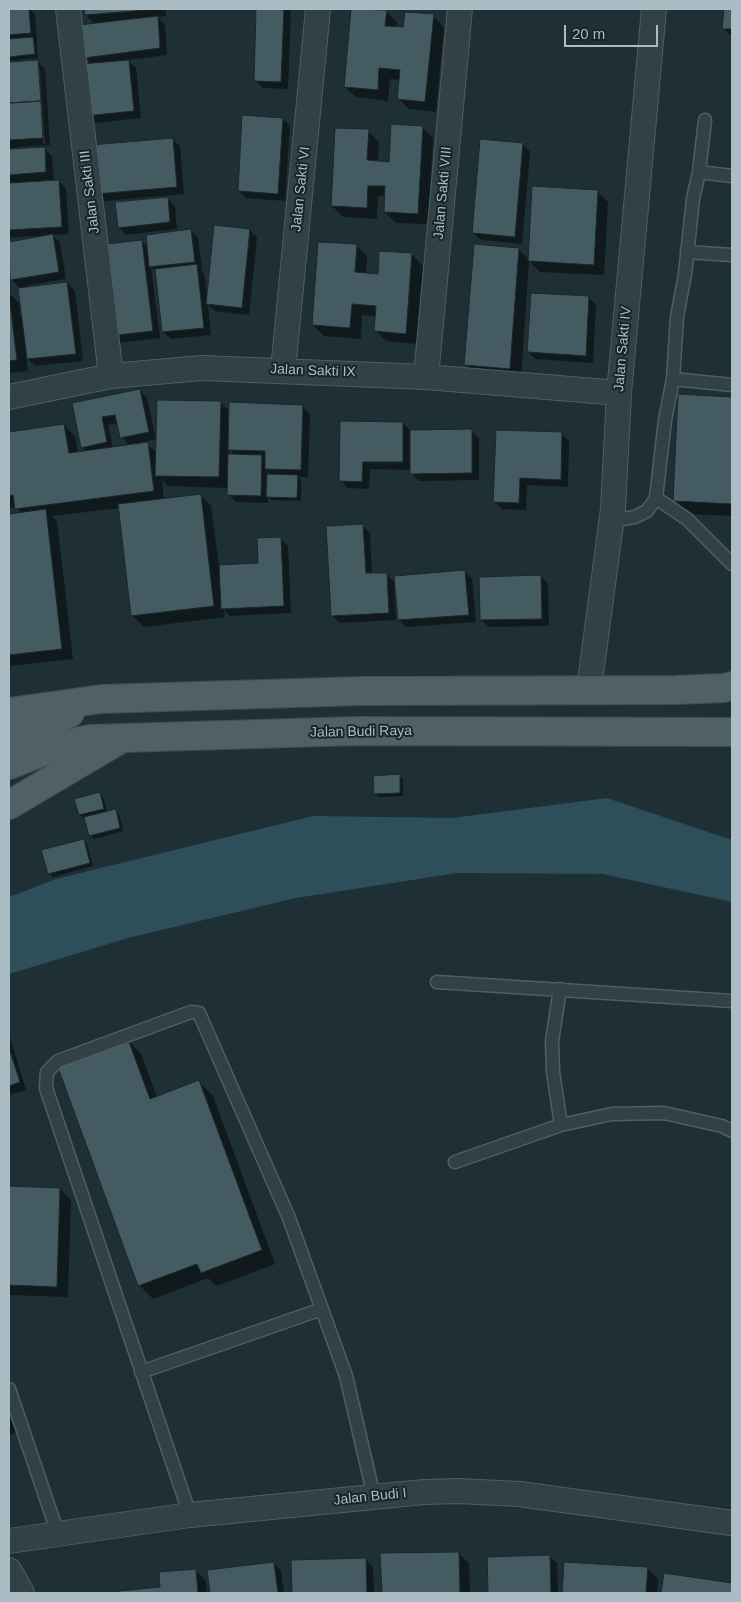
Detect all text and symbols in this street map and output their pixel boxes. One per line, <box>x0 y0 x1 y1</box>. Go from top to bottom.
scale bar <box>566 15 660 47</box>
text: 20 m <box>572 25 605 42</box>
street label: Jalan Sakti VI <box>288 146 314 232</box>
street label: Jalan Sakti VIII <box>431 146 455 240</box>
street label: Jalan Sakti III <box>77 149 103 235</box>
street label: Jalan Sakti IV <box>611 306 635 392</box>
street label: Jalan Sakti IX <box>270 361 356 381</box>
street label: Jalan Budi Raya <box>310 723 412 741</box>
street label: Jalan Budi I <box>333 1485 407 1509</box>

